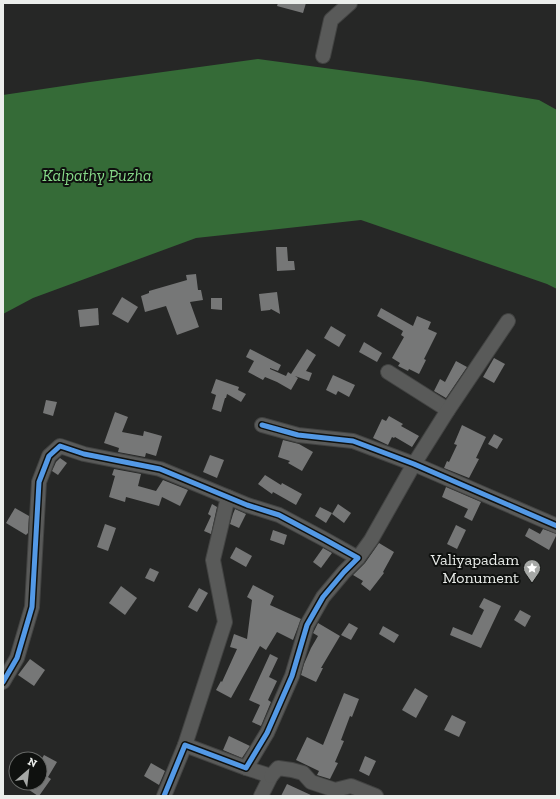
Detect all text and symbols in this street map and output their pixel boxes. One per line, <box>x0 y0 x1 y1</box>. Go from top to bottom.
water label: Kalpathy Puzha <box>42 165 152 185</box>
place label: Valiyapadam Monument <box>430 550 519 587</box>
place icon: Valiyapadam Monument <box>522 558 542 583</box>
north arrow <box>8 751 48 791</box>
text: N <box>26 755 40 771</box>

